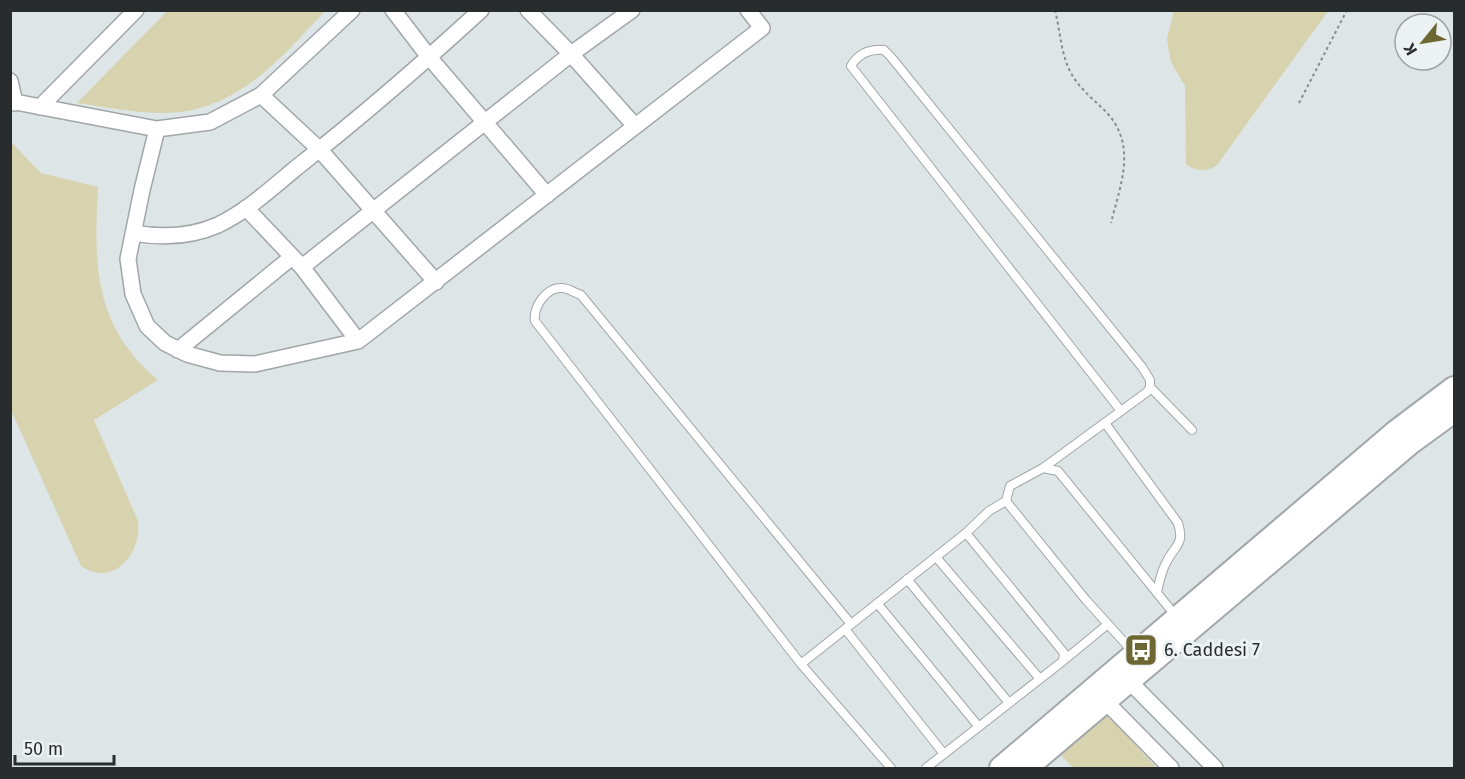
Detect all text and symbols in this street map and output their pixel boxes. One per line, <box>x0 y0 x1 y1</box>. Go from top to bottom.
north arrow <box>1393 12 1453 72</box>
text: K <box>1399 39 1421 58</box>
bus stop icon: 6. Caddesi 7 <box>1123 632 1159 668</box>
place label: 6. Caddesi 7 <box>1164 639 1260 661</box>
scale bar <box>15 728 114 766</box>
text: 50 m <box>24 738 63 760</box>

